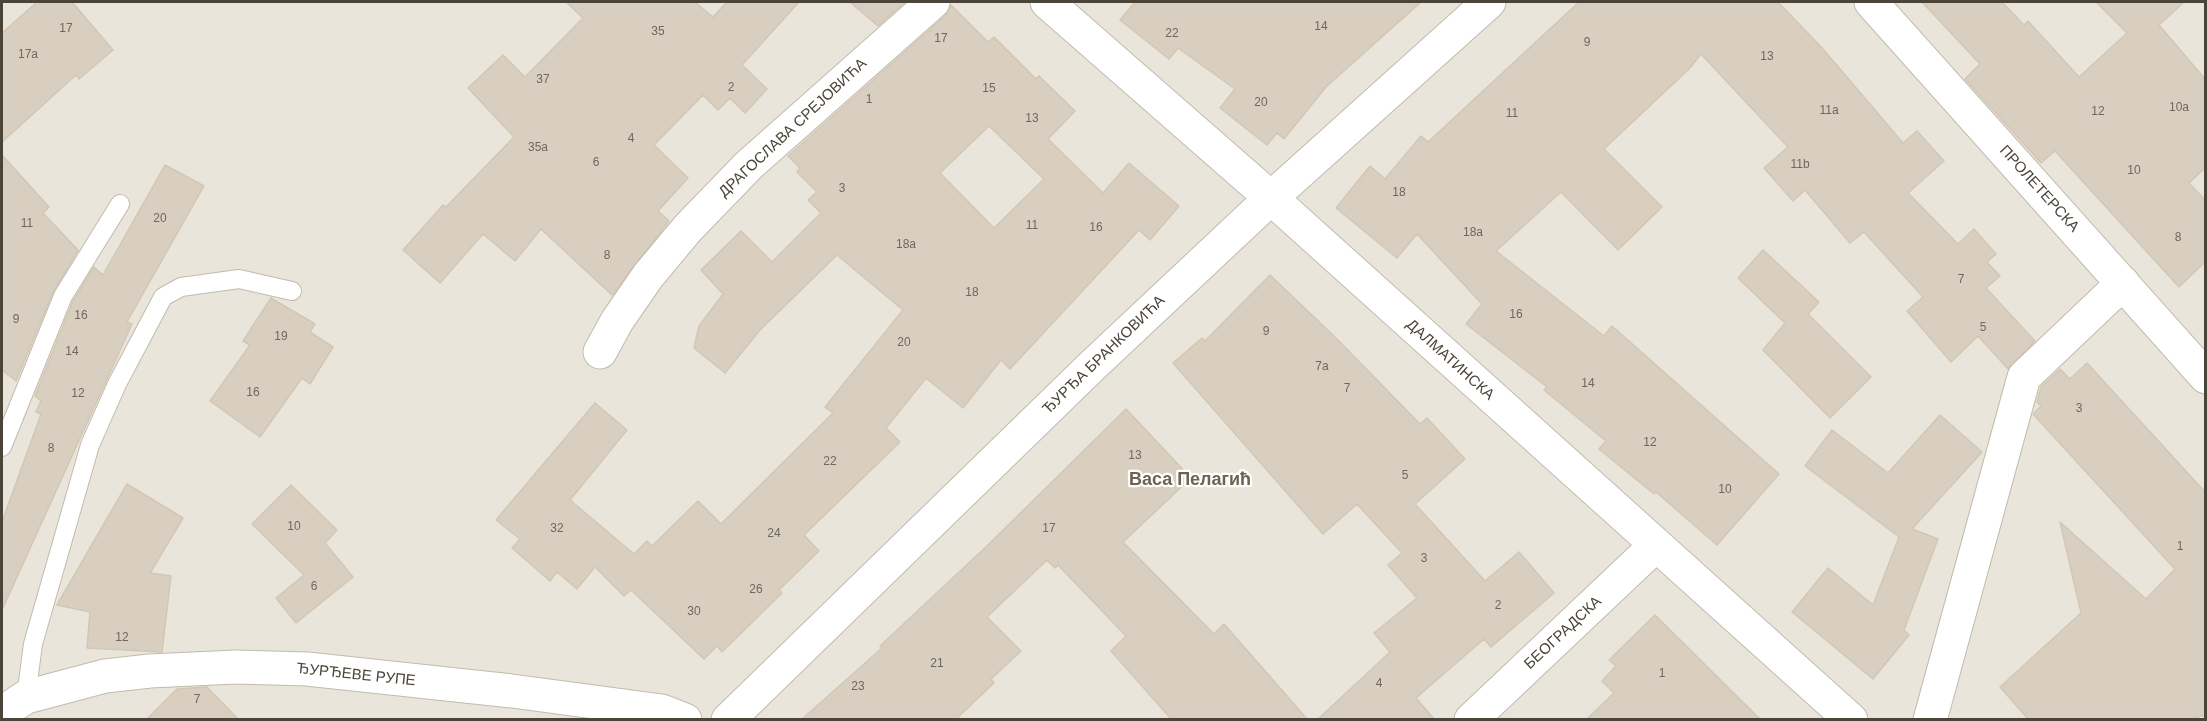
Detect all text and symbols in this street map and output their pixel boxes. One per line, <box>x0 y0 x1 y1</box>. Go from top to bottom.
house number: 14 <box>1314 20 1328 34</box>
house number: 17 <box>59 22 73 36</box>
house number: 35 <box>651 25 665 39</box>
house number: 22 <box>1165 27 1179 41</box>
house number: 17 <box>934 32 948 46</box>
house number: 9 <box>1584 36 1590 50</box>
house number: 17a <box>18 48 38 62</box>
house number: 13 <box>1760 50 1774 64</box>
street label: ДРАГОСЛАВА СРЕЈОВИЋА <box>715 55 871 201</box>
house number: 37 <box>536 73 550 87</box>
house number: 2 <box>728 81 734 95</box>
house number: 15 <box>982 82 996 96</box>
house number: 1 <box>866 93 872 107</box>
house number: 20 <box>1254 96 1268 110</box>
house number: 10a <box>2169 101 2189 115</box>
house number: 11a <box>1819 104 1839 118</box>
house number: 12 <box>2091 105 2105 119</box>
house number: 11 <box>1506 107 1518 121</box>
house number: 13 <box>1025 112 1039 126</box>
house number: 4 <box>628 132 634 146</box>
house number: 35a <box>528 141 548 155</box>
street label: ПРОЛЕТЕРСКА <box>1995 142 2083 236</box>
house number: 6 <box>593 156 599 170</box>
house number: 11b <box>1790 158 1810 172</box>
house number: 10 <box>2127 164 2141 178</box>
house number: 3 <box>839 182 845 196</box>
house number: 18 <box>1392 186 1406 200</box>
house number: 20 <box>153 212 167 226</box>
house number: 11 <box>21 217 33 231</box>
house number: 11 <box>1026 219 1038 233</box>
house number: 16 <box>1089 221 1103 235</box>
house number: 18a <box>1463 226 1483 240</box>
house number: 8 <box>2175 231 2181 245</box>
house number: 18a <box>896 238 916 252</box>
house number: 8 <box>604 249 610 263</box>
house number: 7 <box>1958 273 1964 287</box>
house number: 18 <box>965 286 979 300</box>
street label: ЂУРЂА БРАНКОВИЋА <box>1039 292 1169 418</box>
house number: 16 <box>1509 308 1523 322</box>
house number: 16 <box>74 309 88 323</box>
house number: 9 <box>13 313 19 327</box>
street label: ДАЛМАТИНСКА <box>1402 316 1498 404</box>
house number: 5 <box>1980 321 1986 335</box>
house number: 9 <box>1263 325 1269 339</box>
house number: 19 <box>274 330 288 344</box>
house number: 20 <box>897 336 911 350</box>
house number: 14 <box>65 345 79 359</box>
house number: 7a <box>1315 360 1329 374</box>
house number: 14 <box>1581 377 1595 391</box>
house number: 7 <box>1344 382 1350 396</box>
house number: 16 <box>246 386 260 400</box>
house number: 12 <box>71 387 85 401</box>
house number: 3 <box>2076 402 2082 416</box>
house number: 12 <box>1643 436 1657 450</box>
house number: 8 <box>48 442 54 456</box>
house number: 13 <box>1128 449 1142 463</box>
house number: 22 <box>823 455 837 469</box>
district label: Васа Пелагић <box>1129 469 1251 491</box>
house number: 5 <box>1402 469 1408 483</box>
house number: 10 <box>1718 483 1732 497</box>
house number: 10 <box>287 520 301 534</box>
house number: 32 <box>550 522 564 536</box>
house number: 17 <box>1042 522 1056 536</box>
house number: 24 <box>767 527 781 541</box>
house number: 1 <box>2177 540 2183 554</box>
house number: 3 <box>1421 552 1427 566</box>
house number: 6 <box>311 580 317 594</box>
house number: 26 <box>749 583 763 597</box>
street label: БЕОГРАДСКА <box>1521 593 1605 673</box>
house number: 2 <box>1495 599 1501 613</box>
house number: 30 <box>687 605 701 619</box>
house number: 12 <box>115 631 129 645</box>
house number: 21 <box>930 657 944 671</box>
street label: ЂУРЂЕВЕ РУПЕ <box>296 660 416 690</box>
house number: 1 <box>1659 667 1665 681</box>
house number: 4 <box>1376 677 1382 691</box>
house number: 23 <box>851 680 865 694</box>
house number: 7 <box>194 693 200 707</box>

